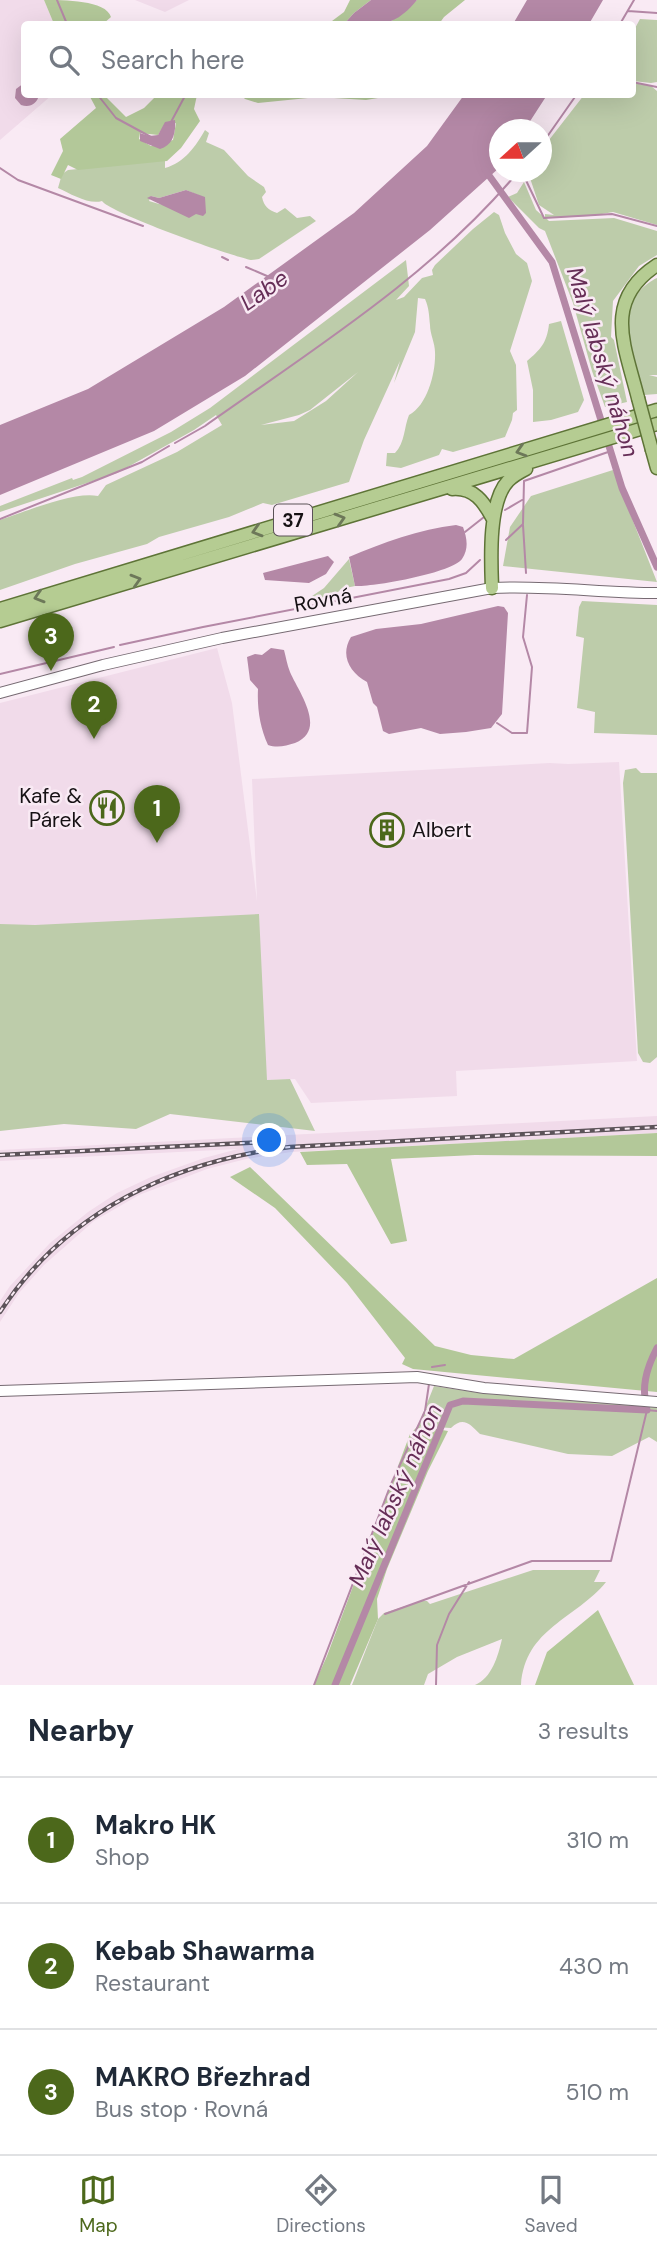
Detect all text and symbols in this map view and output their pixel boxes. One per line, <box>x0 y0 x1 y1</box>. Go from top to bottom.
search box <box>21 21 636 98</box>
icon: search <box>45 41 83 79</box>
text: Search here <box>101 43 244 77</box>
north arrow <box>489 119 552 182</box>
water label: Labe <box>234 263 294 317</box>
water label: Malý labský náhon <box>560 263 646 461</box>
one-way arrow <box>516 442 528 457</box>
road number: 37 <box>274 505 312 536</box>
one-way arrow <box>334 513 346 528</box>
one-way arrow <box>251 523 263 538</box>
one-way arrow <box>130 574 142 589</box>
street label: Rovná <box>292 581 354 619</box>
one-way arrow <box>33 589 46 603</box>
pin: 3 <box>28 613 74 671</box>
pin: 2 <box>71 681 117 739</box>
place label: Kafe & Párek <box>19 782 82 834</box>
pin: 1 <box>134 785 180 843</box>
restaurant icon: Kafe & Párek <box>88 789 126 827</box>
building icon: Albert <box>368 811 406 849</box>
place label: Albert <box>412 816 472 844</box>
your location <box>252 1123 286 1157</box>
water label: Malý labský náhon <box>341 1399 449 1591</box>
text: Nearby <box>28 1711 134 1750</box>
text: 3 results <box>538 1716 629 1746</box>
text: Makro HK <box>95 1808 216 1842</box>
text: 1 <box>47 1825 55 1855</box>
text: 310 m <box>566 1825 629 1855</box>
text: Shop <box>95 1842 150 1872</box>
text: Kebab Shawarma <box>95 1934 315 1968</box>
text: 2 <box>44 1951 58 1981</box>
text: 430 m <box>559 1951 629 1981</box>
text: Restaurant <box>95 1968 210 1998</box>
text: MAKRO Březhrad <box>95 2060 311 2094</box>
text: 3 <box>44 2077 58 2107</box>
text: 510 m <box>565 2077 629 2107</box>
text: Bus stop · Rovná <box>95 2094 268 2124</box>
tab: Map <box>79 2171 118 2238</box>
tab: Directions <box>276 2171 366 2238</box>
tab: Saved <box>524 2171 578 2238</box>

